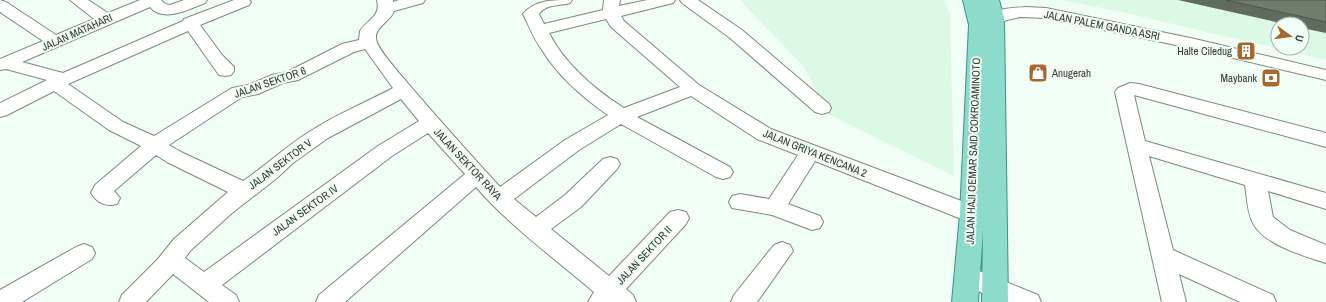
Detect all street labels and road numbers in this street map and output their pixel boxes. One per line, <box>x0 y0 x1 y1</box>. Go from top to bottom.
street label: JALAN PALEM GANDA ASRI <box>1043 7 1161 43</box>
street label: JALAN MATAHARI <box>39 10 115 54</box>
street label: JALAN HAJI OEMAR SAID COKROAMINOTO <box>963 57 983 245</box>
street label: JALAN SEKTOR 6 <box>232 63 308 101</box>
street label: JALAN SEKTOR RAYA <box>431 125 506 204</box>
street label: JALAN GRIYA KENCANA 2 <box>761 126 869 180</box>
street label: JALAN SEKTOR V <box>245 136 315 192</box>
street label: JALAN SEKTOR IV <box>269 181 341 239</box>
street label: JALAN SEKTOR II <box>613 223 675 287</box>

